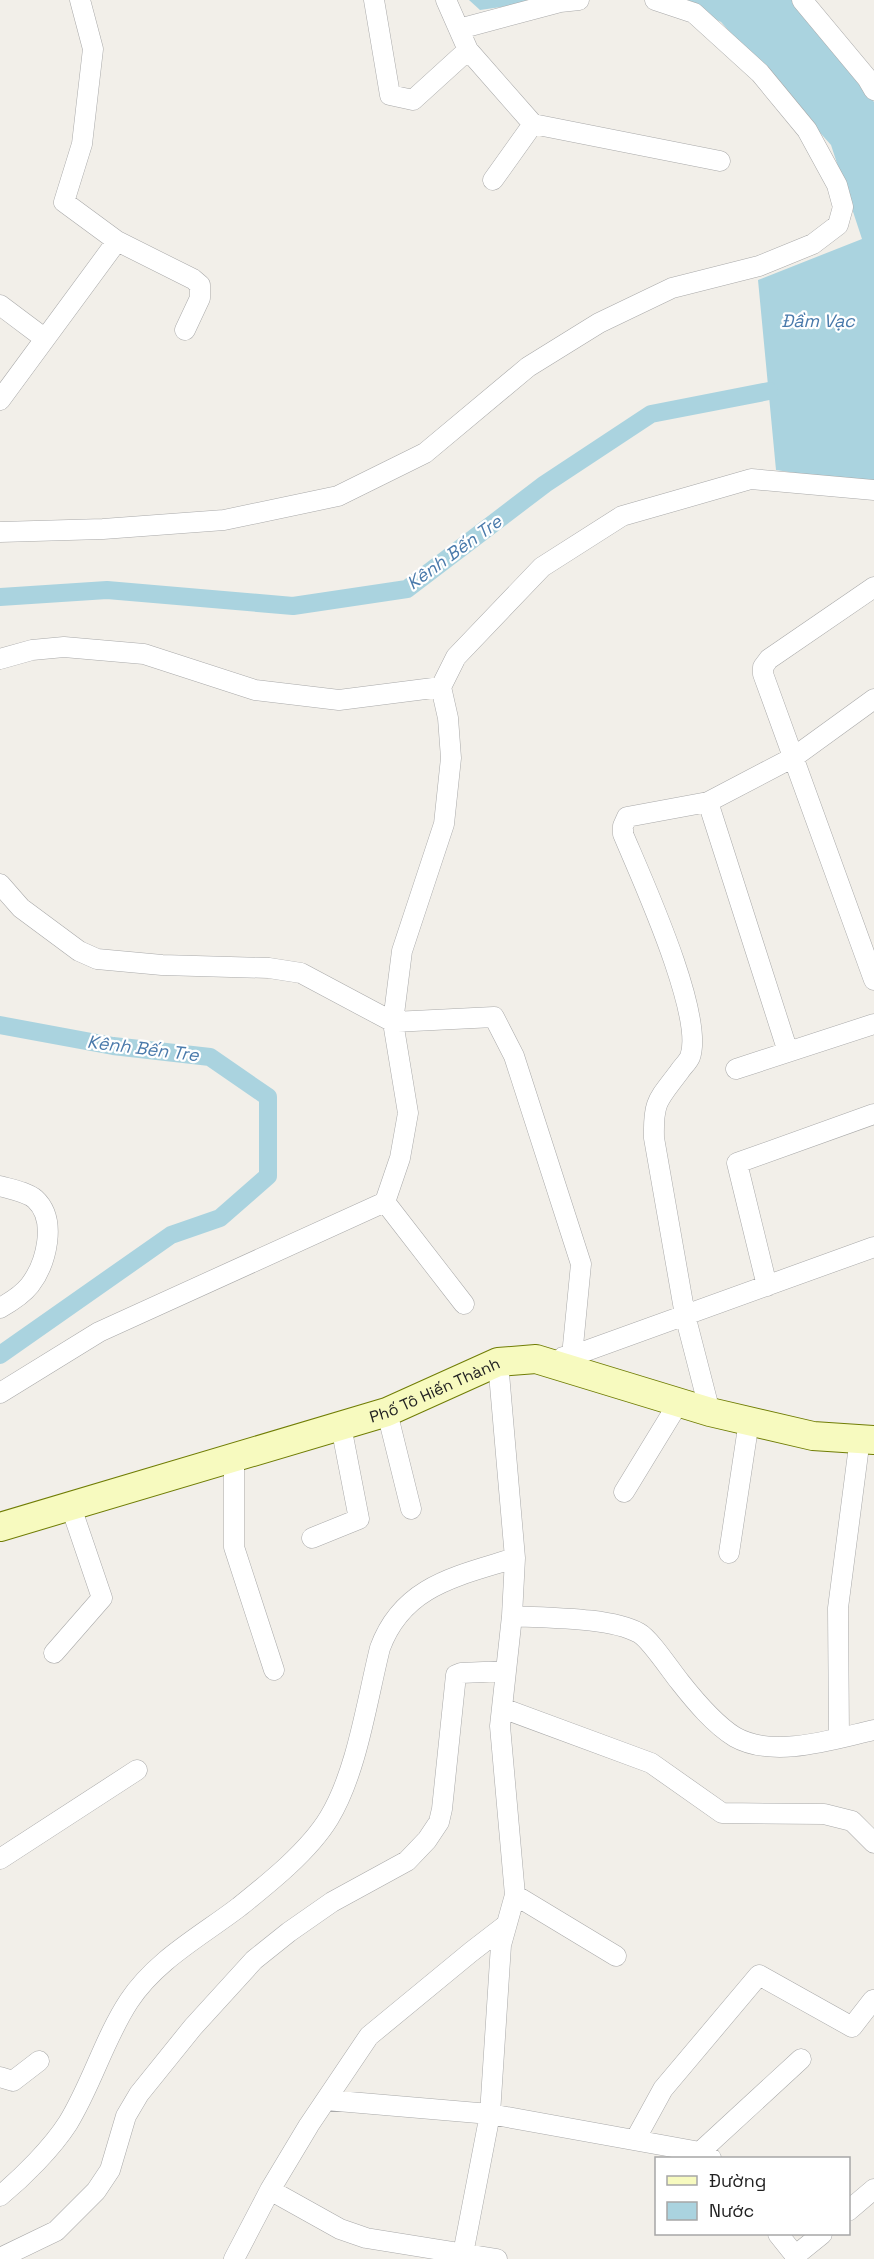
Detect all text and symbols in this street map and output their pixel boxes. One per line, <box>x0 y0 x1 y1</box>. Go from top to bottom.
water label: Đầm Vạc <box>781 309 856 332</box>
water label: Kênh Bến Tre <box>402 509 507 594</box>
water label: Kênh Bến Tre <box>86 1030 201 1066</box>
street label: Phố Tô Hiến Thành <box>367 1352 503 1427</box>
legend <box>655 2157 850 2235</box>
text: Đường <box>709 2169 766 2192</box>
text: Nước <box>709 2199 754 2222</box>

